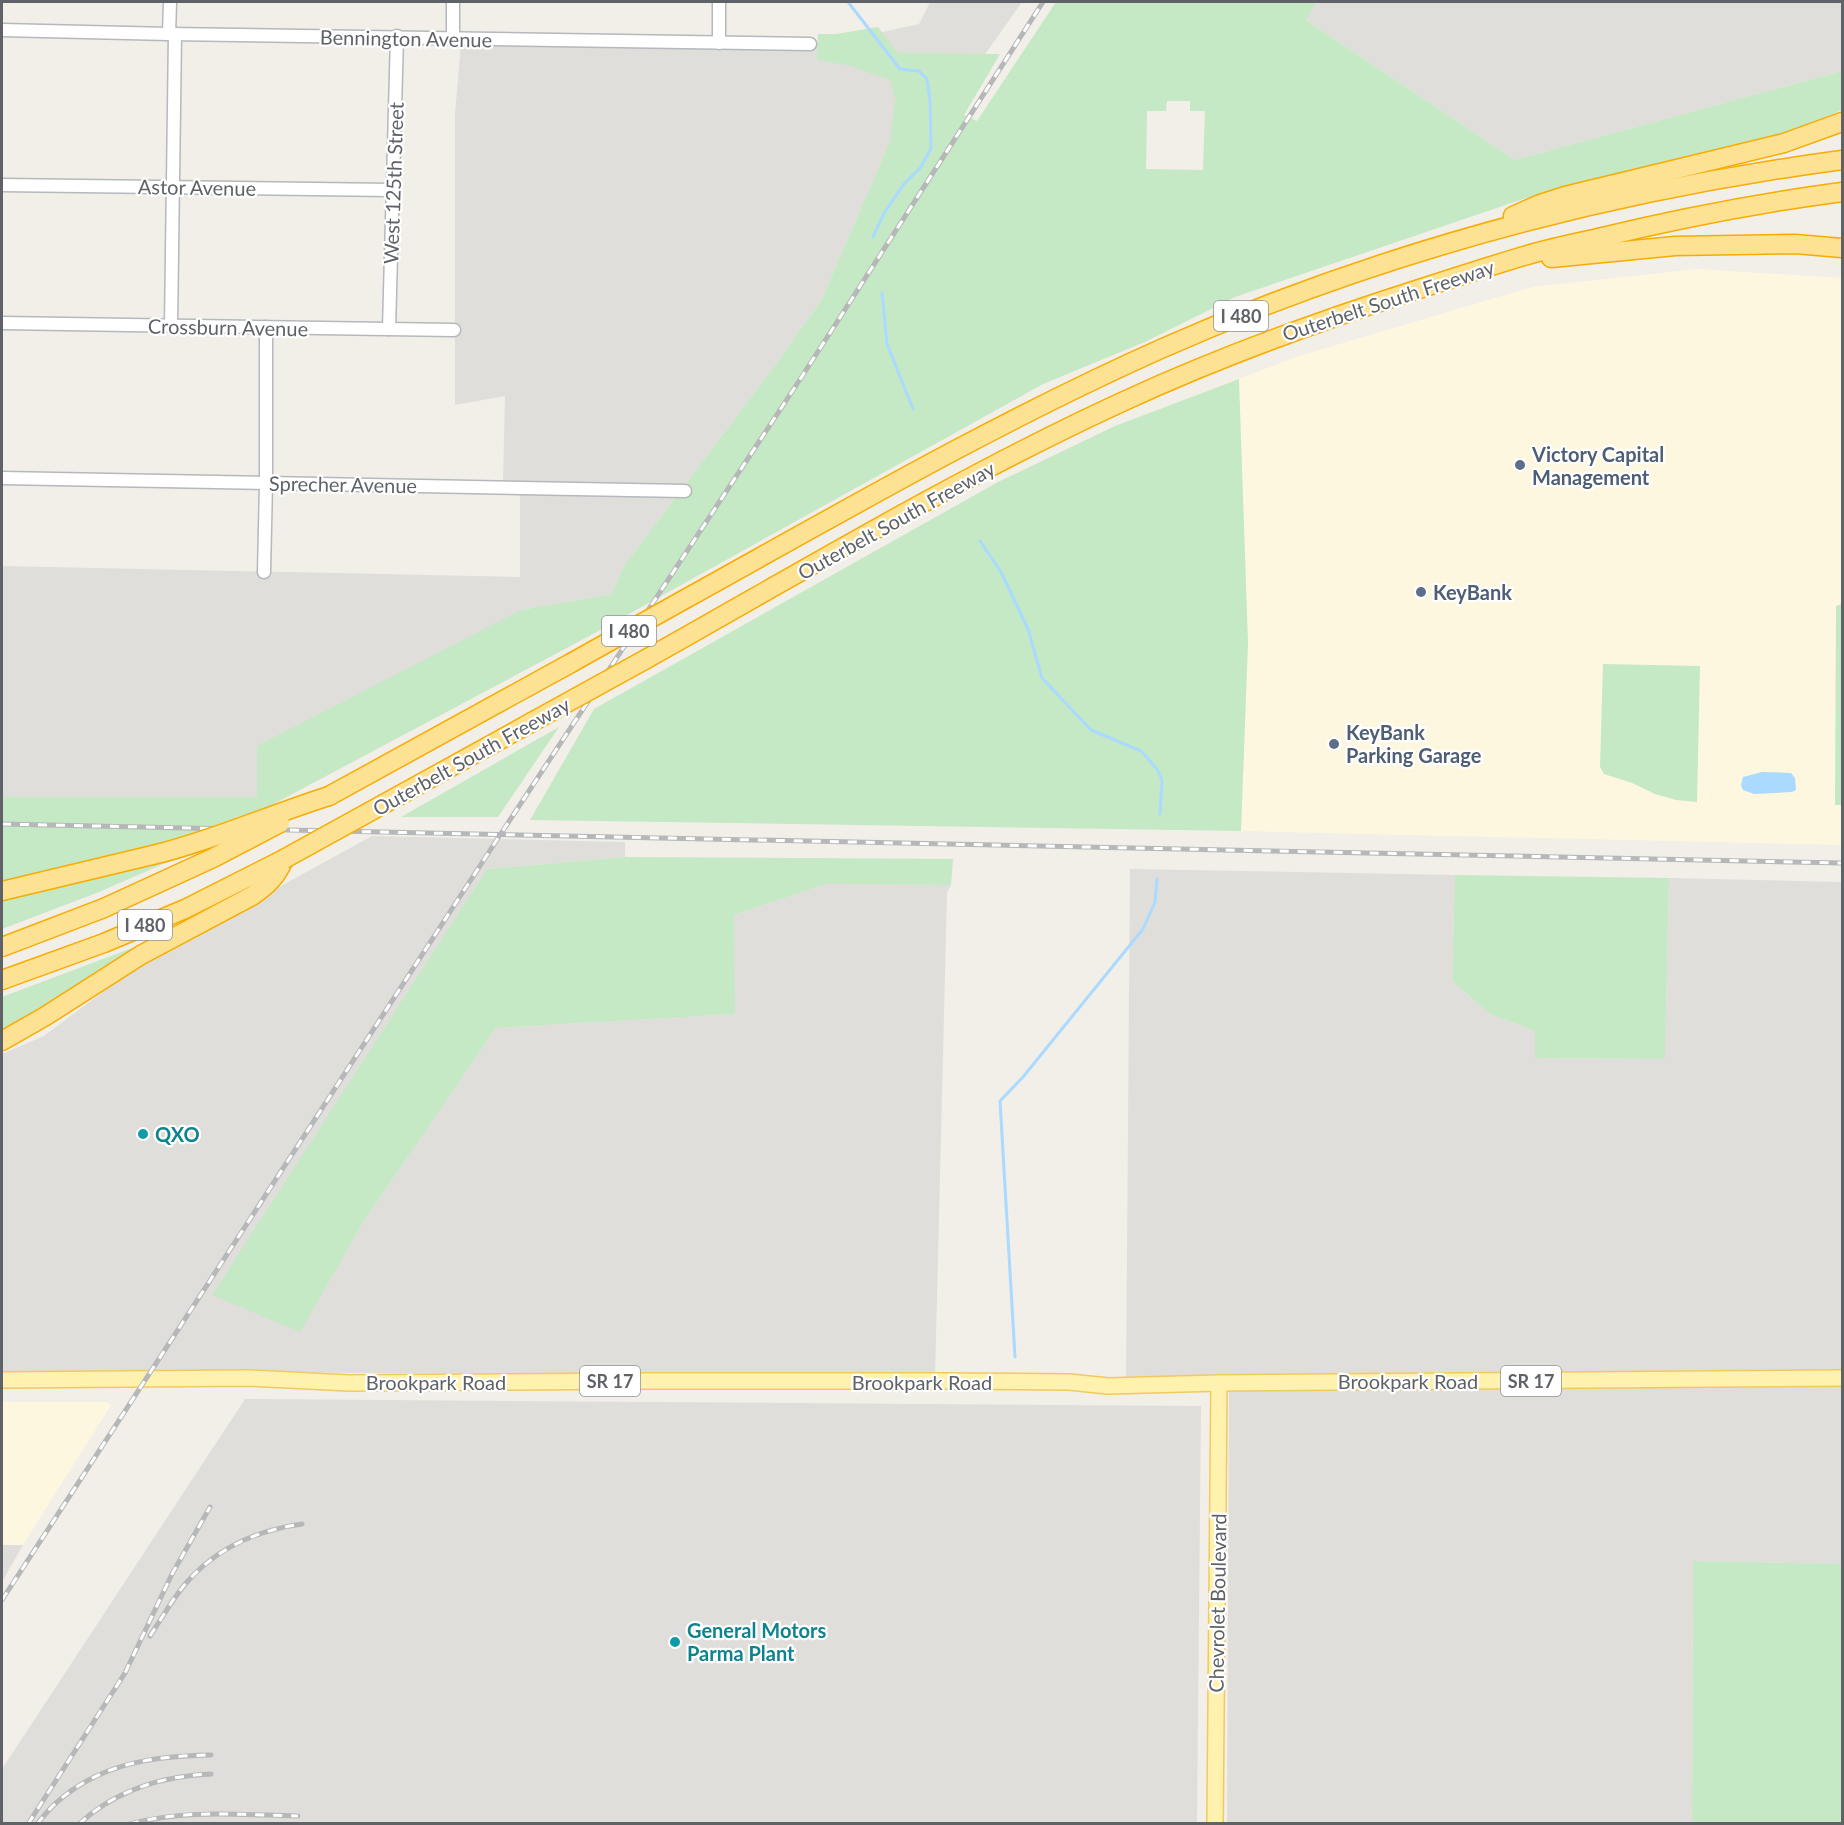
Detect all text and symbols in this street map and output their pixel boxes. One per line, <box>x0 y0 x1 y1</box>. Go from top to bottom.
street label: Bennington Avenue <box>320 24 492 52</box>
street label: West 125th Street <box>378 102 408 264</box>
street label: Astor Avenue <box>138 174 256 200</box>
street label: Outerbelt South Freeway <box>1279 254 1498 346</box>
road number: I 480 <box>1214 301 1268 331</box>
street label: Crossburn Avenue <box>148 314 308 340</box>
place label: Victory Capital Management <box>1531 442 1664 489</box>
street label: Outerbelt South Freeway <box>793 456 999 584</box>
marker: Victory Capital Management <box>1513 458 1527 472</box>
street label: Sprecher Avenue <box>269 471 417 497</box>
place label: KeyBank <box>1433 580 1512 604</box>
marker: KeyBank <box>1414 585 1428 599</box>
road number: I 480 <box>602 616 656 646</box>
street label: Outerbelt South Freeway <box>368 692 574 820</box>
place label: KeyBank Parking Garage <box>1346 720 1482 767</box>
marker: KeyBank Parking Garage <box>1327 737 1341 751</box>
road number: I 480 <box>118 910 172 940</box>
place label: QXO <box>155 1122 200 1146</box>
marker: QXO <box>136 1127 150 1141</box>
road number: SR 17 <box>580 1366 640 1396</box>
road number: SR 17 <box>1501 1366 1561 1396</box>
street label: Brookpark Road <box>1338 1369 1478 1393</box>
street label: Brookpark Road <box>366 1370 506 1394</box>
street label: Brookpark Road <box>852 1370 992 1394</box>
street label: Chevrolet Boulevard <box>1203 1513 1231 1693</box>
place label: General Motors Parma Plant <box>687 1618 827 1665</box>
marker: General Motors Parma Plant <box>668 1635 682 1649</box>

